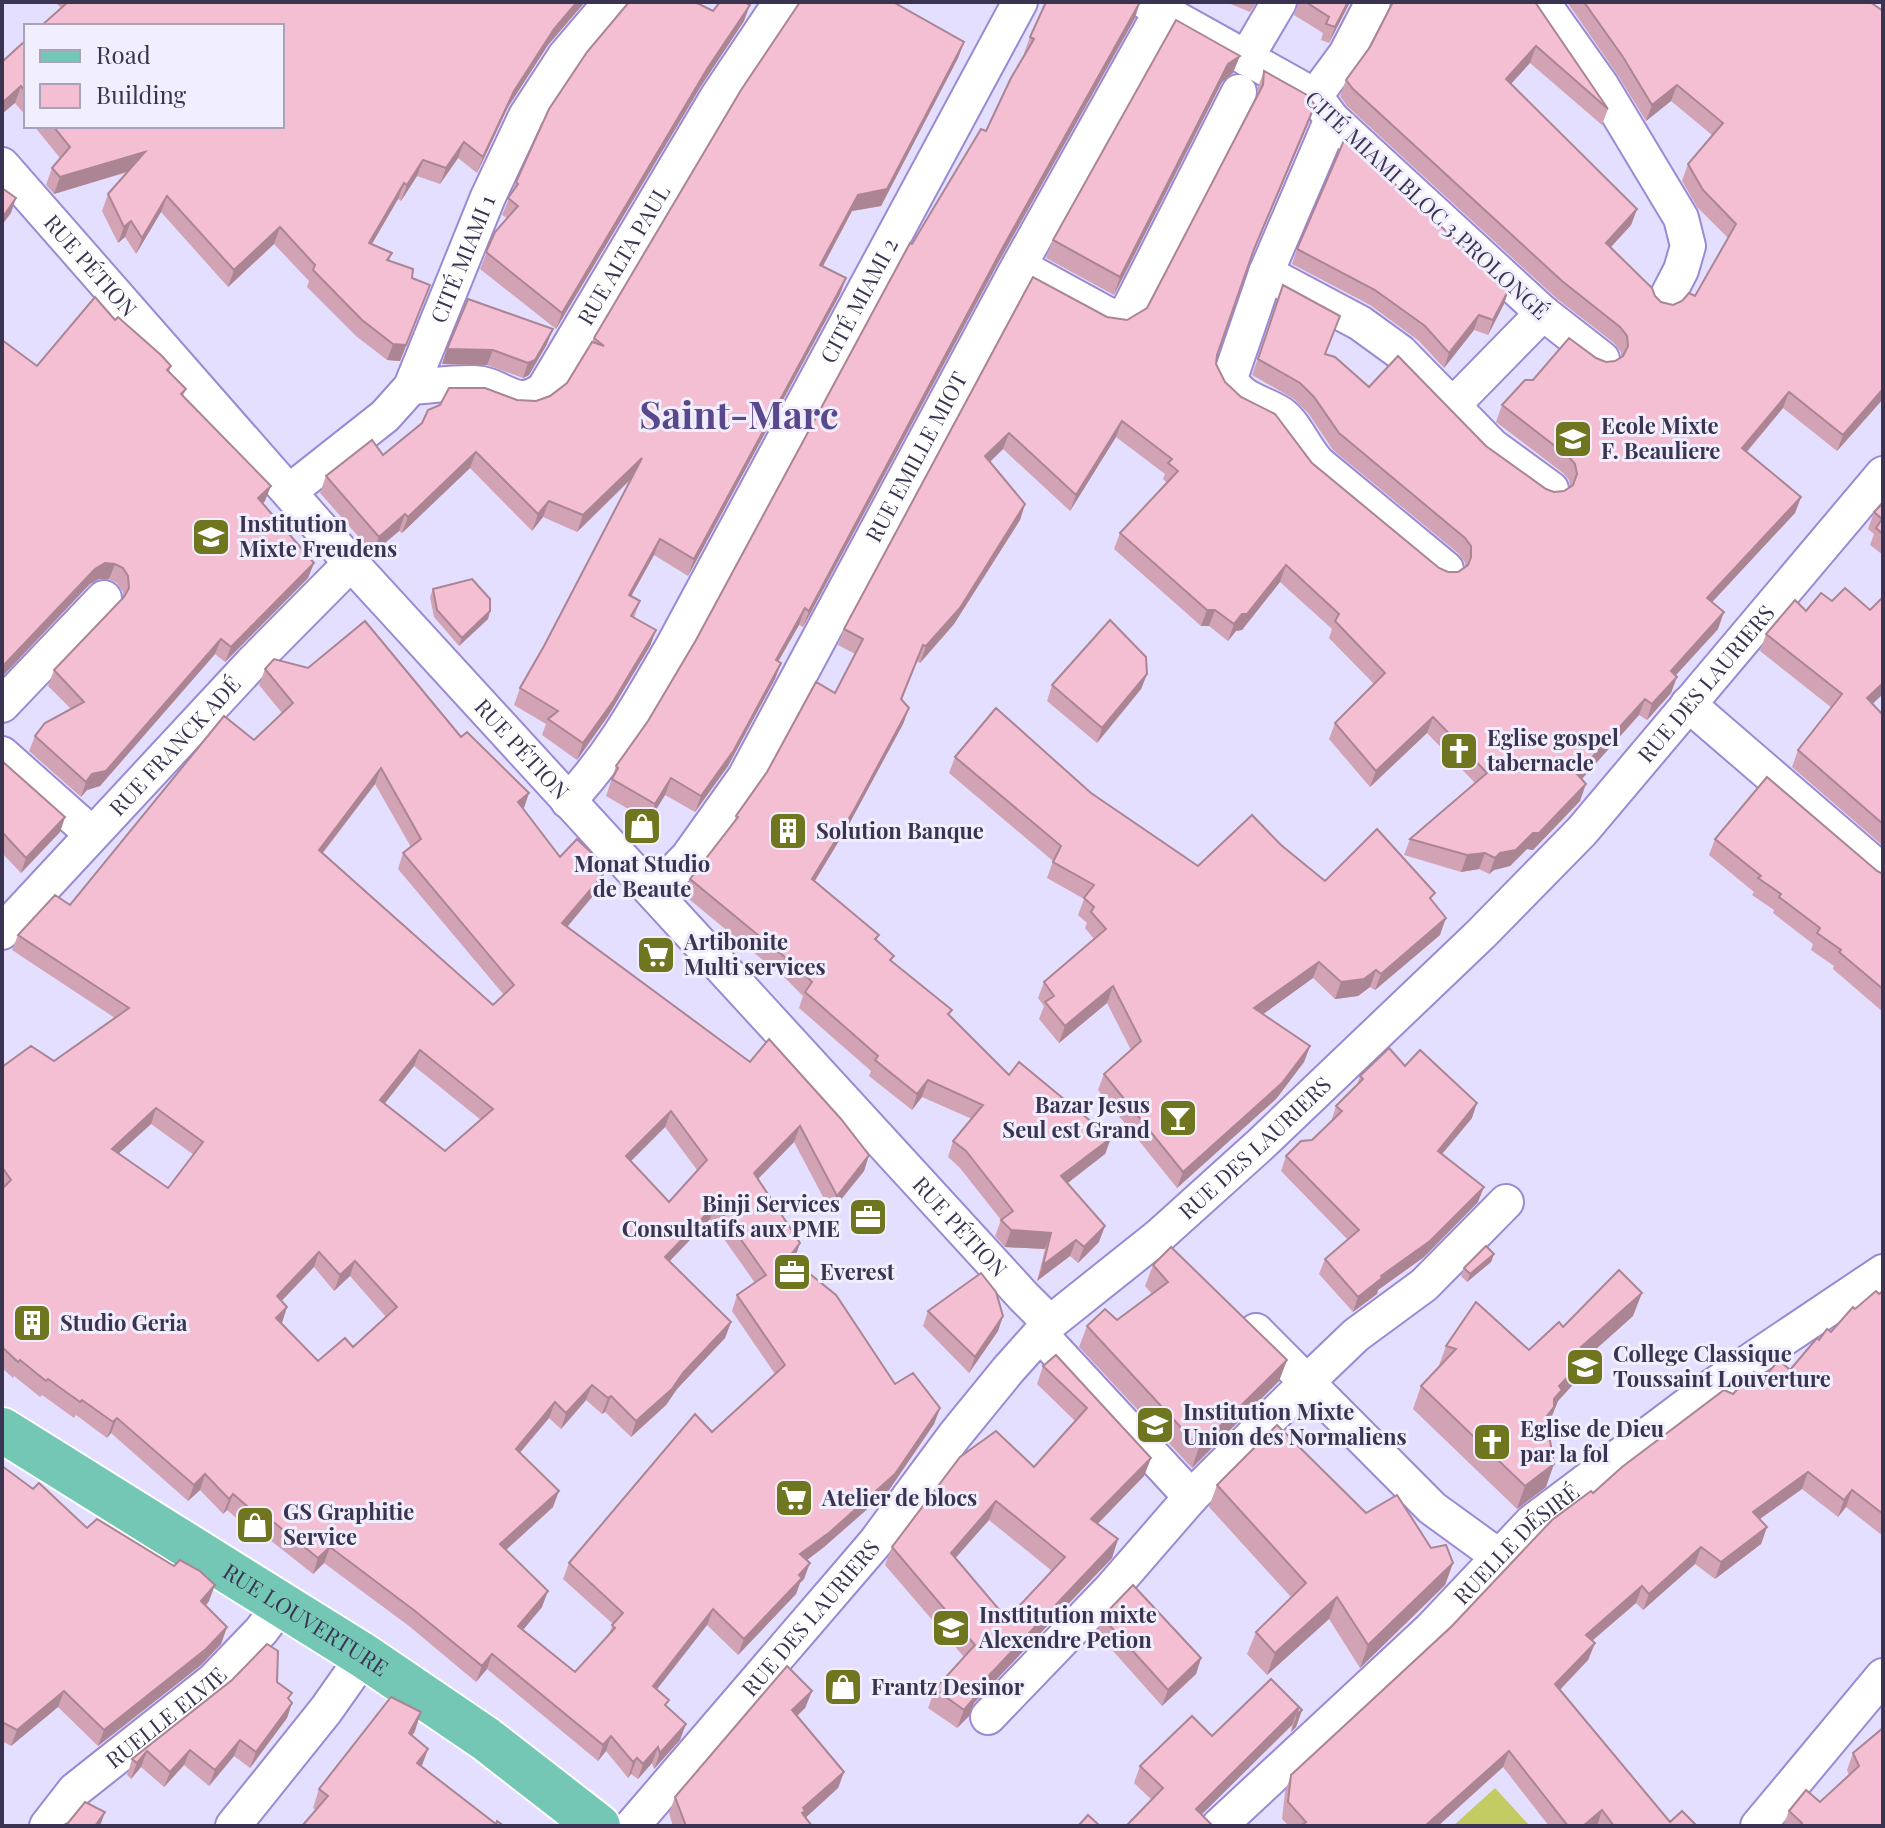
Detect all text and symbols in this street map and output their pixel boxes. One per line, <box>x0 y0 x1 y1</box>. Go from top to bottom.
legend <box>24 24 284 128</box>
text: Road <box>96 38 151 70</box>
text: Building <box>96 78 187 110</box>
street label: CITÉ MIAMI BLOC 3 PROLONGÉ <box>1299 83 1556 325</box>
street label: RUE ALTA PAUL <box>570 179 676 330</box>
street label: CITÉ MIAMI 1 <box>423 190 501 327</box>
street label: RUE PÉTION <box>38 207 144 323</box>
street label: CITÉ MIAMI 2 <box>812 232 904 368</box>
street label: RUE EMILLE MIOT <box>858 366 974 547</box>
district label: Saint-Marc <box>639 388 839 439</box>
place label: Ecole Mixte F. Beauliere <box>1601 410 1720 465</box>
school or university icon: Ecole Mixte F. Beauliere <box>1552 418 1594 460</box>
place label: Institution Mixte Freudens <box>239 508 397 563</box>
school or university icon: Institution Mixte Freudens <box>190 516 232 558</box>
street label: RUE DES LAURIERS <box>1630 598 1780 768</box>
street label: RUE FRANCK ADÉ <box>102 669 247 822</box>
street label: RUE PÉTION <box>469 692 576 805</box>
place label: Eglise gospel tabernacle <box>1486 722 1619 777</box>
church icon: Eglise gospel tabernacle <box>1438 730 1480 772</box>
shop icon: Monat Studio de Beaute <box>621 805 663 847</box>
building icon: Solution Banque <box>767 810 809 852</box>
place label: Solution Banque <box>816 815 984 845</box>
place label: Monat Studio de Beaute <box>574 848 710 903</box>
place label: Artibonite Multi services <box>683 926 826 981</box>
supermarket icon: Artibonite Multi services <box>635 934 677 976</box>
street label: RUE DES LAURIERS <box>1172 1069 1337 1225</box>
place label: Bazar Jesus Seul est Grand <box>1002 1089 1150 1144</box>
bar icon: Bazar Jesus Seul est Grand <box>1157 1097 1199 1139</box>
street label: RUE PÉTION <box>906 1169 1014 1283</box>
place label: Binji Services Consultatifs aux PME <box>622 1188 840 1243</box>
office icon: Binji Services Consultatifs aux PME <box>847 1196 889 1238</box>
office icon: Everest <box>771 1251 813 1293</box>
place label: Everest <box>820 1256 895 1286</box>
building icon: Studio Geria <box>11 1302 53 1344</box>
place label: Studio Geria <box>60 1307 188 1337</box>
place label: College Classique Toussaint Louverture <box>1613 1338 1831 1393</box>
school or university icon: College Classique Toussaint Louverture <box>1564 1346 1606 1388</box>
place label: Institution Mixte Union des Normaliens <box>1183 1396 1407 1451</box>
school or university icon: Institution Mixte Union des Normaliens <box>1134 1404 1176 1446</box>
place label: Eglise de Dieu par la fol <box>1520 1413 1664 1468</box>
church icon: Eglise de Dieu par la fol <box>1471 1421 1513 1463</box>
street label: RUELLE DÉSIRÉ <box>1446 1476 1585 1610</box>
supermarket icon: Atelier de blocs <box>773 1477 815 1519</box>
place label: Atelier de blocs <box>821 1482 977 1512</box>
place label: GS Graphitie Service <box>283 1496 414 1551</box>
shop icon: GS Graphitie Service <box>234 1504 276 1546</box>
street label: RUE DES LAURIERS <box>734 1533 885 1702</box>
street label: RUE LOUVERTURE <box>218 1556 395 1682</box>
place label: Insttitution mixte Alexendre Petion <box>978 1599 1157 1654</box>
school or university icon: Insttitution mixte Alexendre Petion <box>930 1607 972 1649</box>
street label: RUELLE ELVIE <box>99 1660 233 1774</box>
shop icon: Frantz Desinor <box>822 1666 864 1708</box>
place label: Frantz Desinor <box>871 1671 1025 1701</box>

